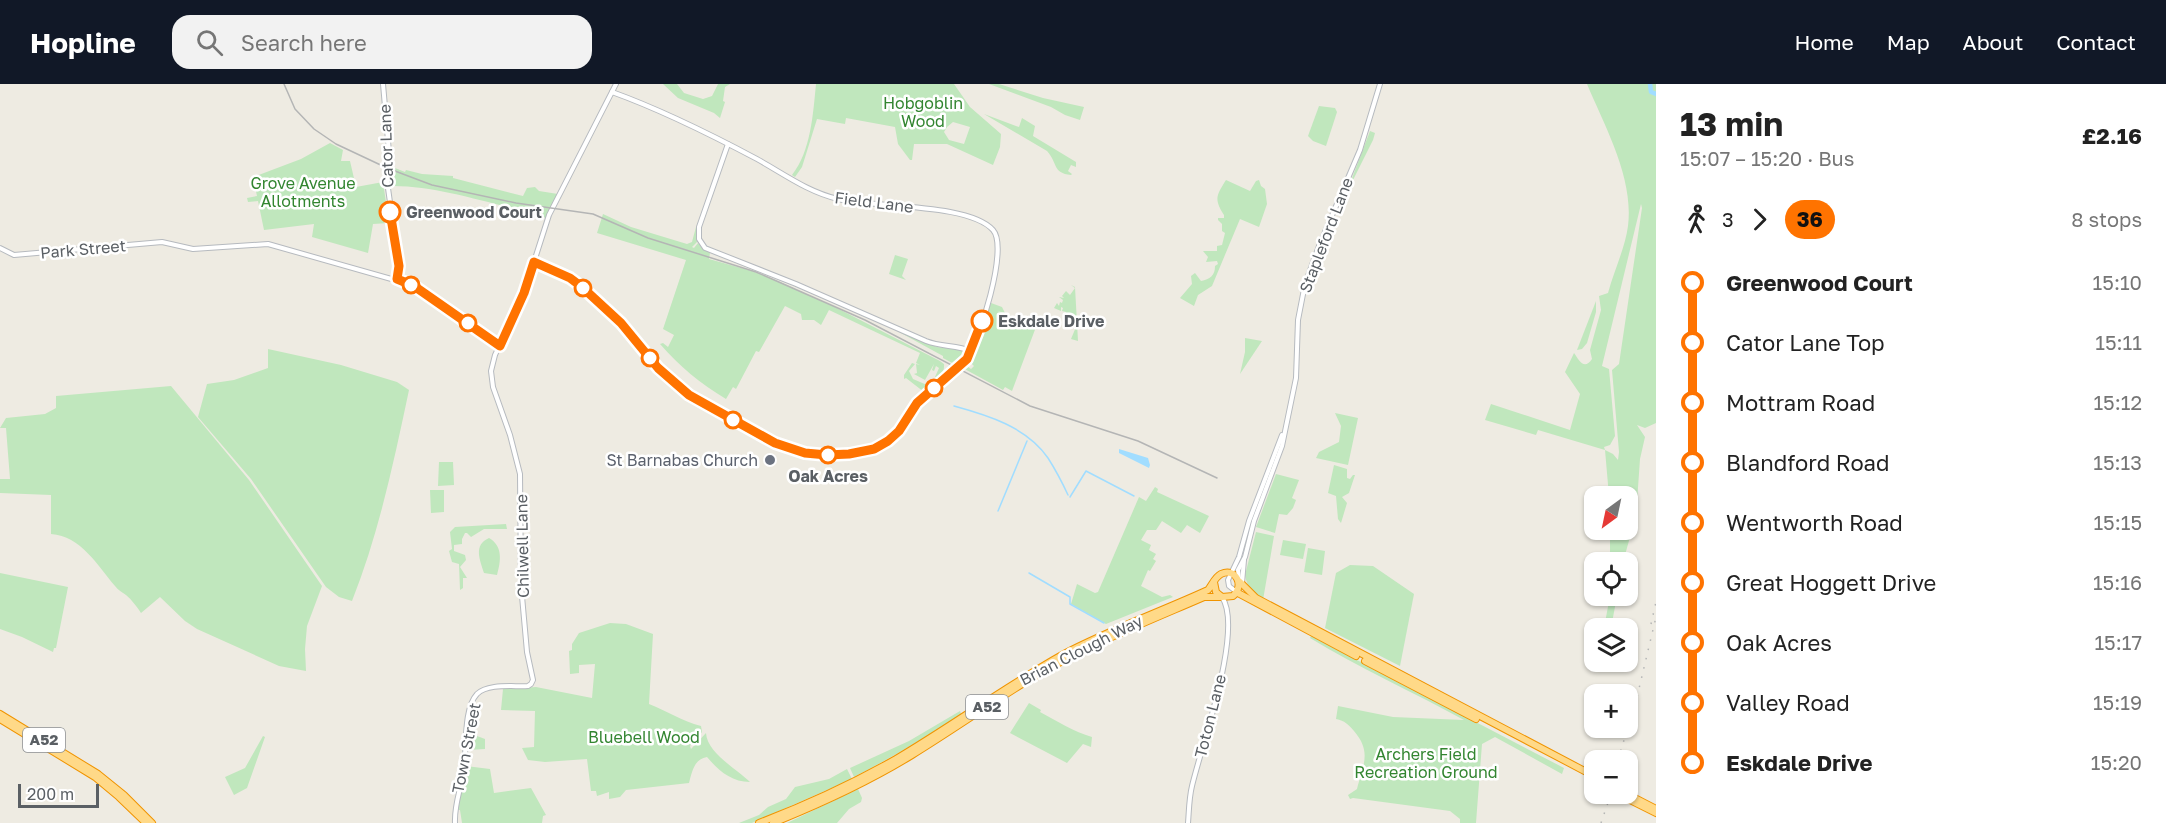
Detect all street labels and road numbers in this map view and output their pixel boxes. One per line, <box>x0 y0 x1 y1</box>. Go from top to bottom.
street label: Cator Lane <box>375 104 397 188</box>
street label: Stapleford Lane <box>1295 175 1357 295</box>
street label: Field Lane <box>833 187 915 217</box>
street label: Park Street <box>39 235 127 263</box>
street label: Chilwell Lane <box>511 494 533 598</box>
street label: Brian Clough Way <box>1016 610 1146 690</box>
street label: Toton Lane <box>1190 672 1230 760</box>
road number: A52 <box>966 695 1008 719</box>
street label: Town Street <box>447 701 485 795</box>
road number: A52 <box>23 728 65 752</box>

